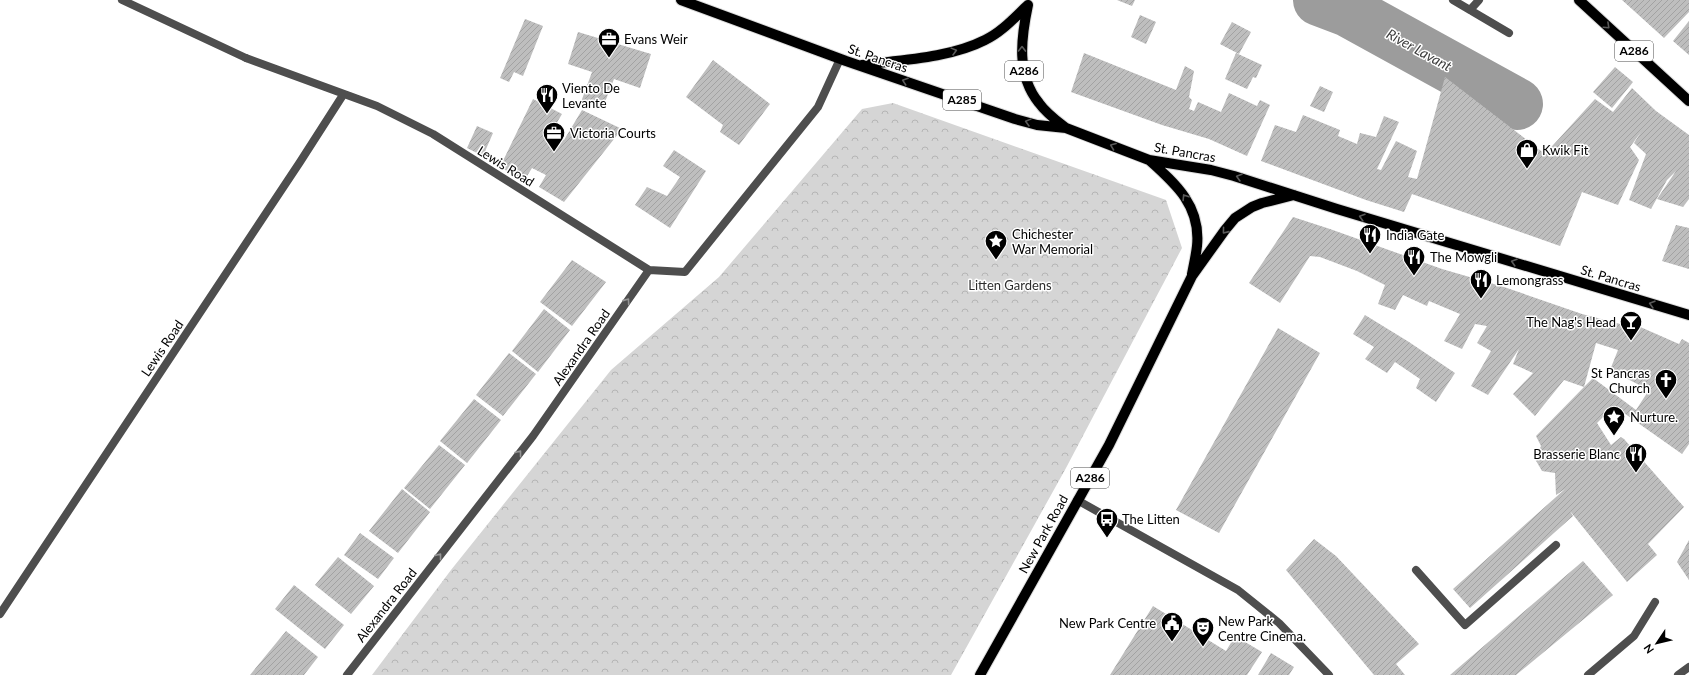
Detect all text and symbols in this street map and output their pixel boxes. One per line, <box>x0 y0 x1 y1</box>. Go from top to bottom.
one-way arrow <box>1603 22 1610 29</box>
water label: River Lavant <box>1384 25 1455 74</box>
office icon: Evans Weir <box>596 26 622 59</box>
place label: Evans Weir <box>624 31 688 47</box>
street label: St. Pancras <box>846 40 910 76</box>
road number: A286 <box>1615 41 1653 61</box>
one-way arrow <box>1018 46 1026 52</box>
one-way arrow <box>950 47 957 56</box>
road number: A286 <box>1005 61 1043 81</box>
one-way arrow <box>901 77 908 86</box>
place label: Viento De Levante <box>562 80 620 111</box>
restaurant icon: Viento De Levante <box>534 82 560 115</box>
road number: A285 <box>943 90 981 110</box>
one-way arrow <box>1025 119 1031 127</box>
office icon: Victoria Courts <box>541 120 567 153</box>
place label: Victoria Courts <box>570 125 656 141</box>
shop icon: Kwik Fit <box>1514 137 1540 170</box>
street label: St. Pancras <box>1153 139 1217 165</box>
street label: Lewis Road <box>475 142 537 190</box>
one-way arrow <box>1109 142 1116 151</box>
place label: Kwik Fit <box>1542 142 1589 158</box>
one-way arrow <box>1235 173 1242 182</box>
one-way arrow <box>1182 195 1189 202</box>
one-way arrow <box>1359 213 1366 221</box>
restaurant icon: India Gate <box>1357 222 1383 255</box>
place label: Chichester War Memorial <box>1012 226 1093 257</box>
one-way arrow <box>1222 227 1229 234</box>
place label: India Gate <box>1386 227 1444 243</box>
place icon: Chichester War Memorial <box>983 228 1009 261</box>
restaurant icon: The Mowgli <box>1401 244 1427 277</box>
place label: The Mowgli <box>1430 249 1497 265</box>
one-way arrow <box>1510 258 1517 267</box>
street label: St. Pancras <box>1579 261 1643 295</box>
restaurant icon: Lemongrass <box>1468 267 1494 300</box>
place label: Lemongrass <box>1496 272 1564 288</box>
park label: Litten Gardens <box>968 277 1052 293</box>
one-way arrow <box>622 299 629 306</box>
one-way arrow <box>1648 300 1655 309</box>
street label: Alexandra Road <box>549 306 613 388</box>
bar icon: The Nag's Head <box>1618 309 1644 342</box>
place label: The Nag's Head <box>1526 314 1616 330</box>
street label: Lewis Road <box>137 317 187 379</box>
place label: St Pancras Church <box>1591 365 1650 396</box>
church icon: St Pancras Church <box>1653 367 1679 400</box>
place icon: Nurture. <box>1601 404 1627 437</box>
place label: Nurture. <box>1630 409 1678 425</box>
restaurant icon: Brasserie Blanc <box>1623 441 1649 474</box>
place label: Brasserie Blanc <box>1533 446 1620 462</box>
one-way arrow <box>515 451 522 458</box>
road number: A286 <box>1071 468 1109 488</box>
street label: New Park Road <box>1015 492 1071 576</box>
bus stop icon: The Litten <box>1094 506 1120 539</box>
place label: The Litten <box>1122 511 1180 527</box>
one-way arrow <box>435 553 442 560</box>
street label: Alexandra Road <box>352 565 420 645</box>
public building icon: New Park Centre <box>1159 610 1185 643</box>
place label: New Park Centre Cinema. <box>1218 613 1306 644</box>
place label: New Park Centre <box>1059 615 1156 631</box>
theatre icon: New Park Centre Cinema. <box>1190 615 1216 648</box>
north arrow <box>1637 623 1677 663</box>
text: N <box>1641 642 1656 656</box>

